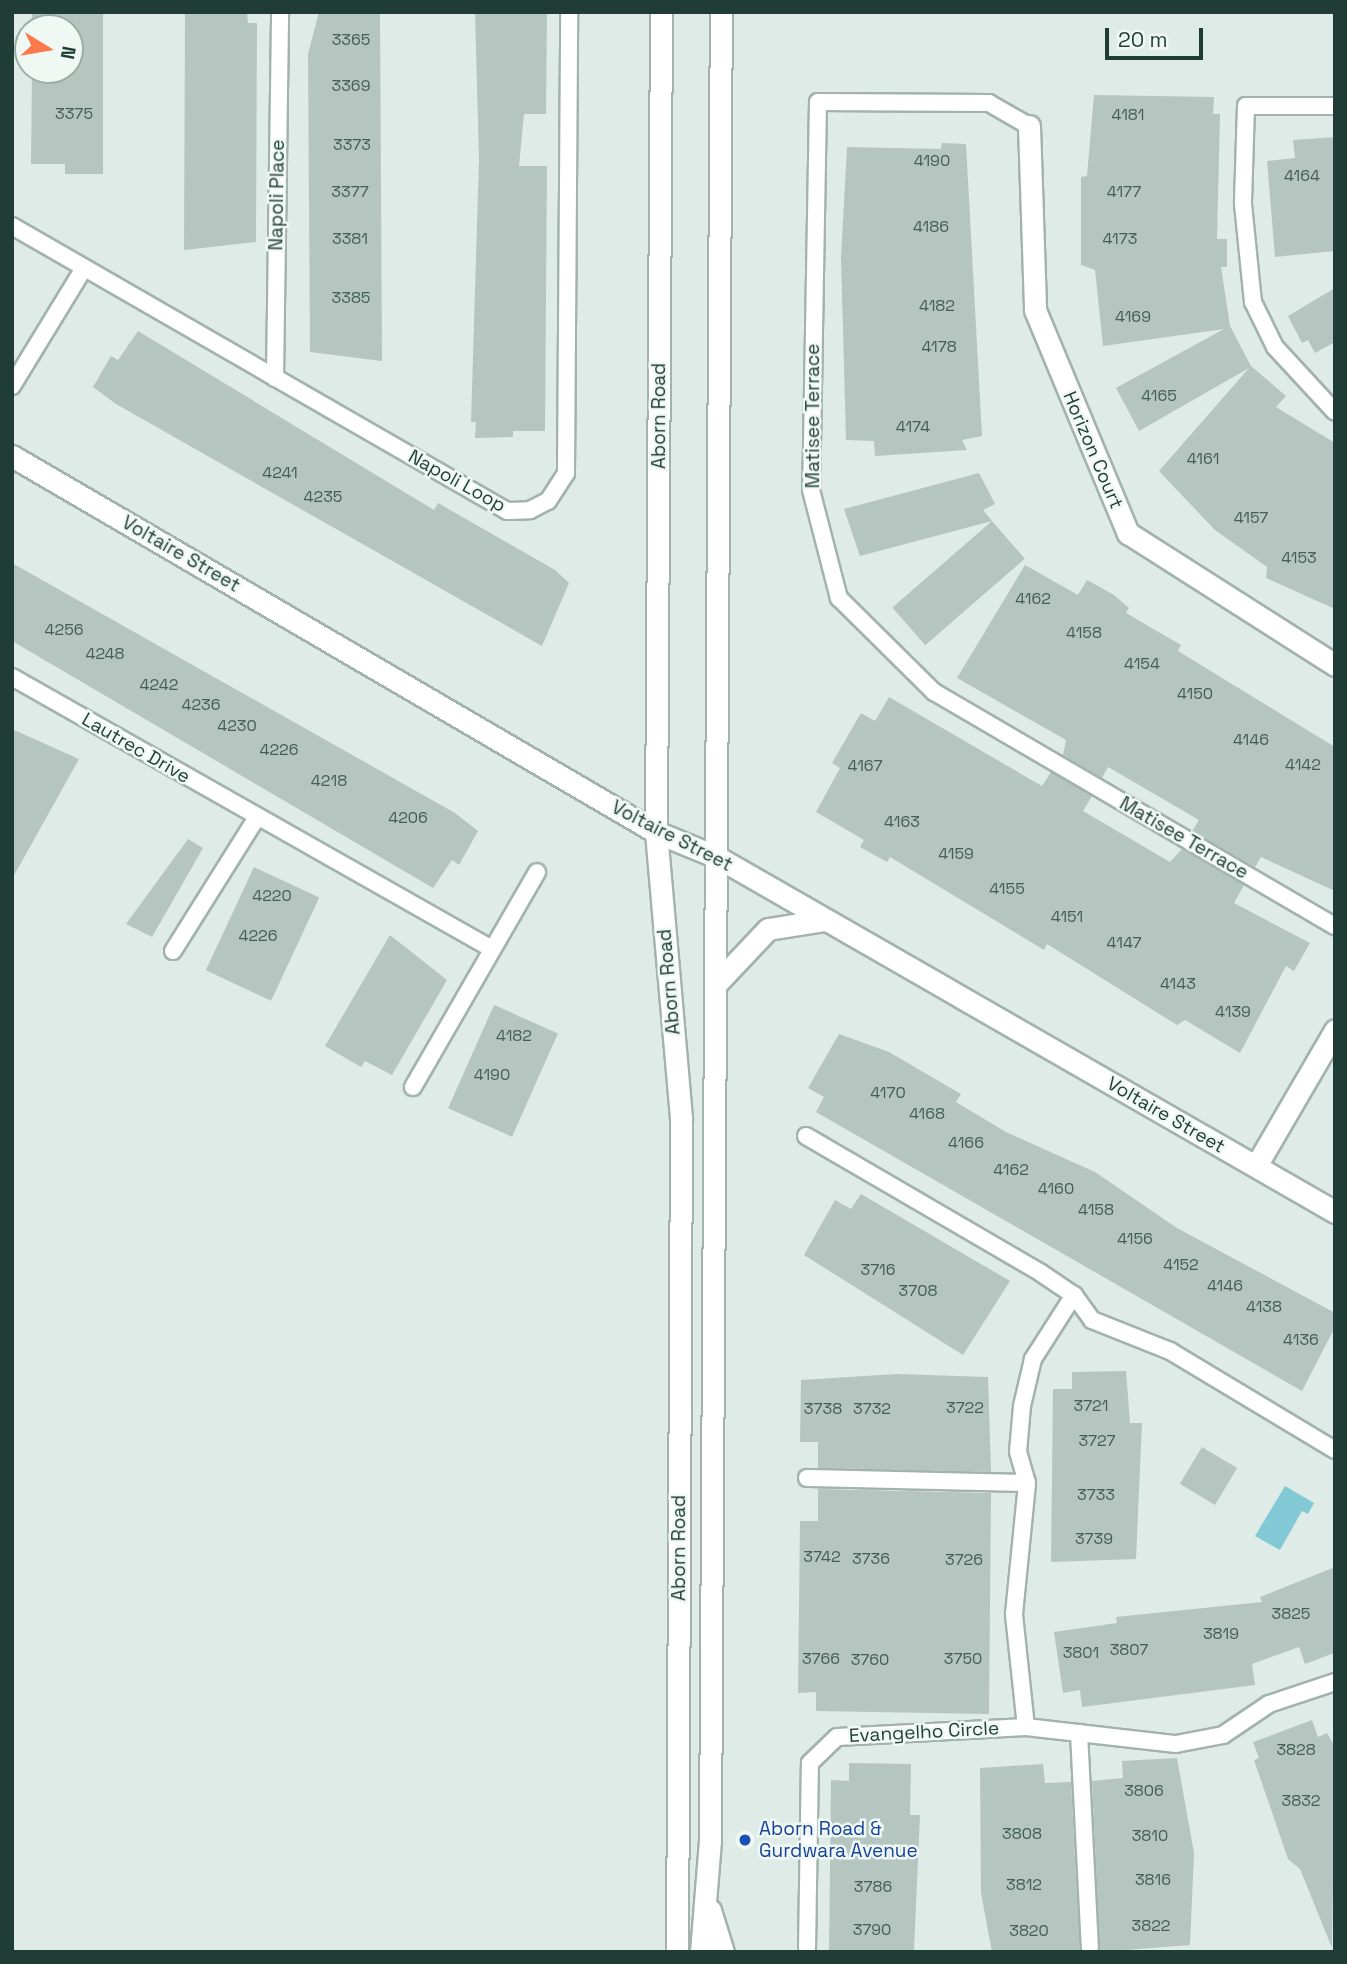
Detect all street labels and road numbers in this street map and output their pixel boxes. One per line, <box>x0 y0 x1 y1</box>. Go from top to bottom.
street label: Napoli Place <box>265 139 289 251</box>
street label: Matisee Terrace <box>802 343 824 489</box>
street label: Aborn Road <box>648 363 670 469</box>
street label: Horizon Court <box>1058 388 1128 512</box>
street label: Napoli Loop <box>404 445 510 517</box>
street label: Voltaire Street <box>118 511 244 597</box>
street label: Lautrec Drive <box>78 708 194 788</box>
street label: Matisee Terrace <box>1115 792 1253 884</box>
street label: Voltaire Street <box>608 796 736 876</box>
street label: Aborn Road <box>653 928 685 1036</box>
street label: Voltaire Street <box>1103 1072 1229 1158</box>
street label: Aborn Road <box>668 1495 690 1601</box>
street label: Evangelho Circle <box>848 1717 1000 1747</box>

